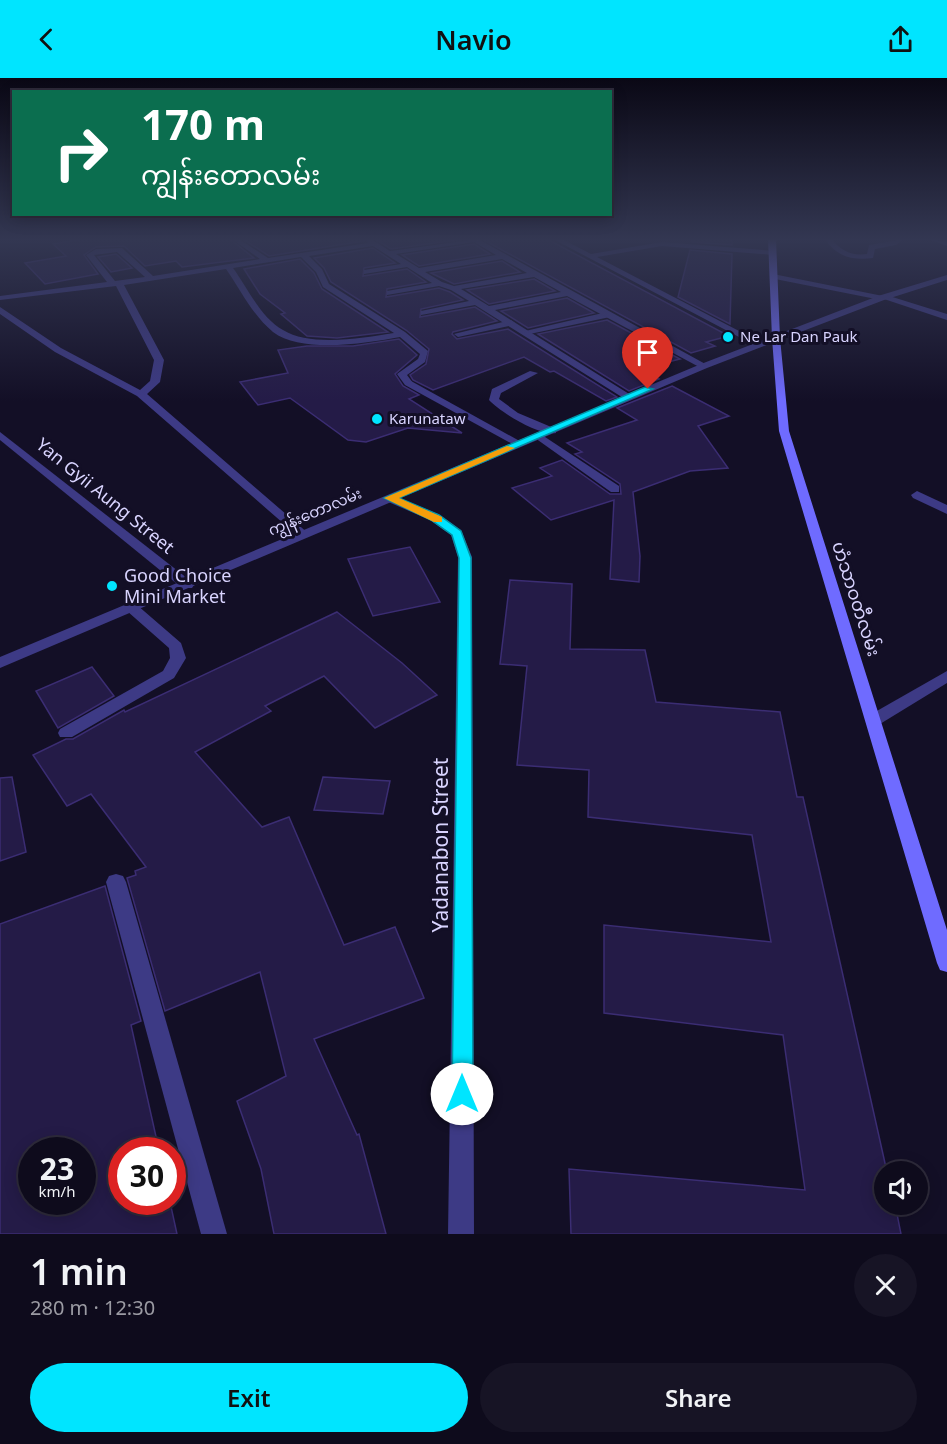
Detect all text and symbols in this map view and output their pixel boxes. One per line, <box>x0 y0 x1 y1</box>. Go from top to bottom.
text: Navio <box>435 21 512 58</box>
icon: back <box>30 23 63 56</box>
icon: share <box>884 23 917 56</box>
text: 170 m <box>141 95 265 152</box>
icon: right <box>42 114 120 192</box>
text: ကျွန်းတောလမ်း <box>141 156 320 193</box>
place label: Ne Lar Dan Pauk <box>740 326 857 346</box>
pin <box>622 327 673 389</box>
marker: Ne Lar Dan Pauk <box>721 330 735 344</box>
icon: arrive <box>631 336 664 369</box>
place label: Karunataw <box>389 408 466 428</box>
marker: Karunataw <box>370 412 384 426</box>
street label: Yan Gyii Aung Street <box>32 432 180 559</box>
street label: ကျွန်းတောလမ်း <box>265 482 366 543</box>
street label: ဟံသာဝတီလမ်း <box>827 538 888 659</box>
place label: Good Choice Mini Market <box>124 563 231 608</box>
marker: Good Choice Mini Market <box>105 579 119 593</box>
street label: Yadanabon Street <box>426 757 454 932</box>
position arrow <box>430 1062 494 1126</box>
speed limit sign: 30 <box>108 1137 186 1215</box>
text: 23 <box>40 1148 74 1189</box>
map controls <box>874 1161 928 1215</box>
button: sound <box>874 1161 928 1215</box>
text: km/h <box>39 1181 75 1201</box>
text: 1 min <box>30 1247 128 1296</box>
button: close <box>854 1254 917 1317</box>
text: 280 m · 12:30 <box>30 1294 155 1321</box>
button: Exit <box>30 1363 468 1432</box>
button: Share <box>480 1363 917 1432</box>

